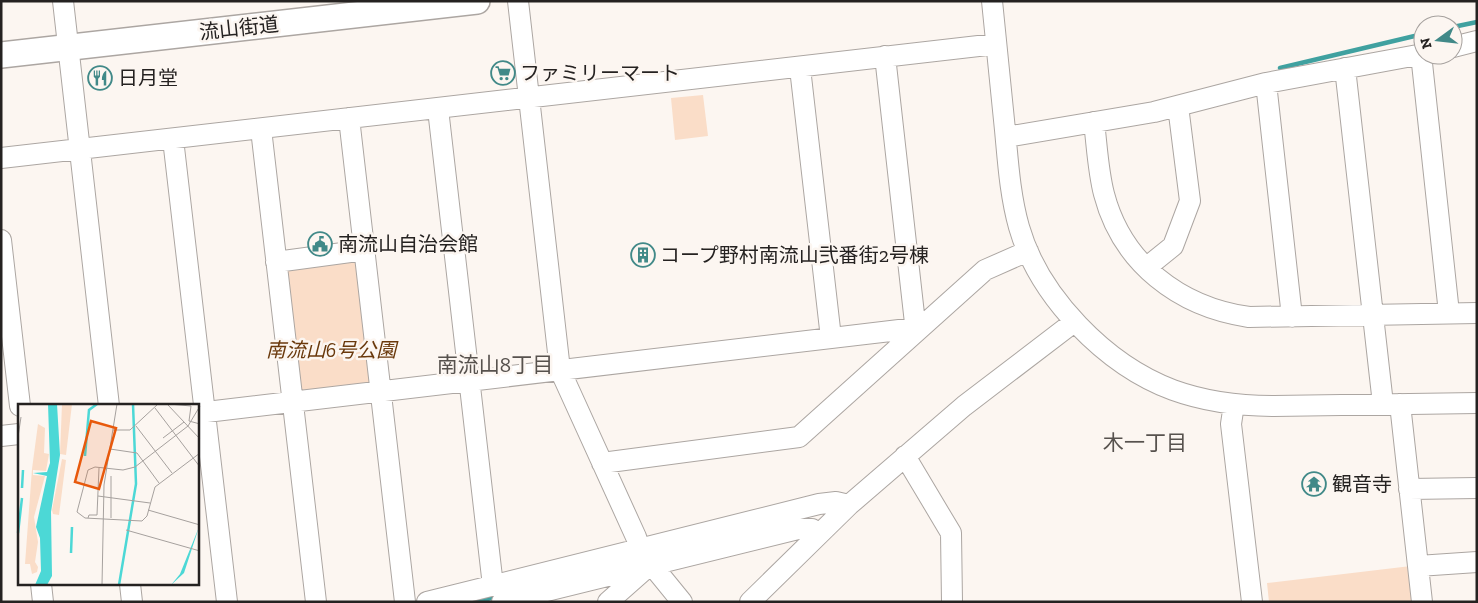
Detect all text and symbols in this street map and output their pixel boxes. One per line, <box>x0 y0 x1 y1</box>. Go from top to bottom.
street label: 流山街道 <box>198 12 280 44</box>
north arrow <box>1413 15 1463 65</box>
text: N <box>1416 36 1436 51</box>
supermarket icon: ファミリーマート <box>490 60 516 86</box>
place label: ファミリーマート <box>520 61 680 85</box>
restaurant icon: 日月堂 <box>87 65 113 91</box>
place label: 日月堂 <box>118 66 178 90</box>
public building icon: 南流山自治会館 <box>307 231 333 257</box>
place label: 南流山自治会館 <box>338 232 478 256</box>
building icon: コープ野村南流山弐番街2号棟 <box>630 242 656 268</box>
place label: コープ野村南流山弐番街2号棟 <box>660 243 929 267</box>
park label: 南流山6号公園 <box>266 338 399 362</box>
district label: 南流山8丁目 <box>437 352 553 377</box>
inset map <box>18 404 199 586</box>
district label: 木一丁目 <box>1103 430 1187 455</box>
temple icon: 観音寺 <box>1301 471 1327 497</box>
place label: 観音寺 <box>1332 472 1392 496</box>

